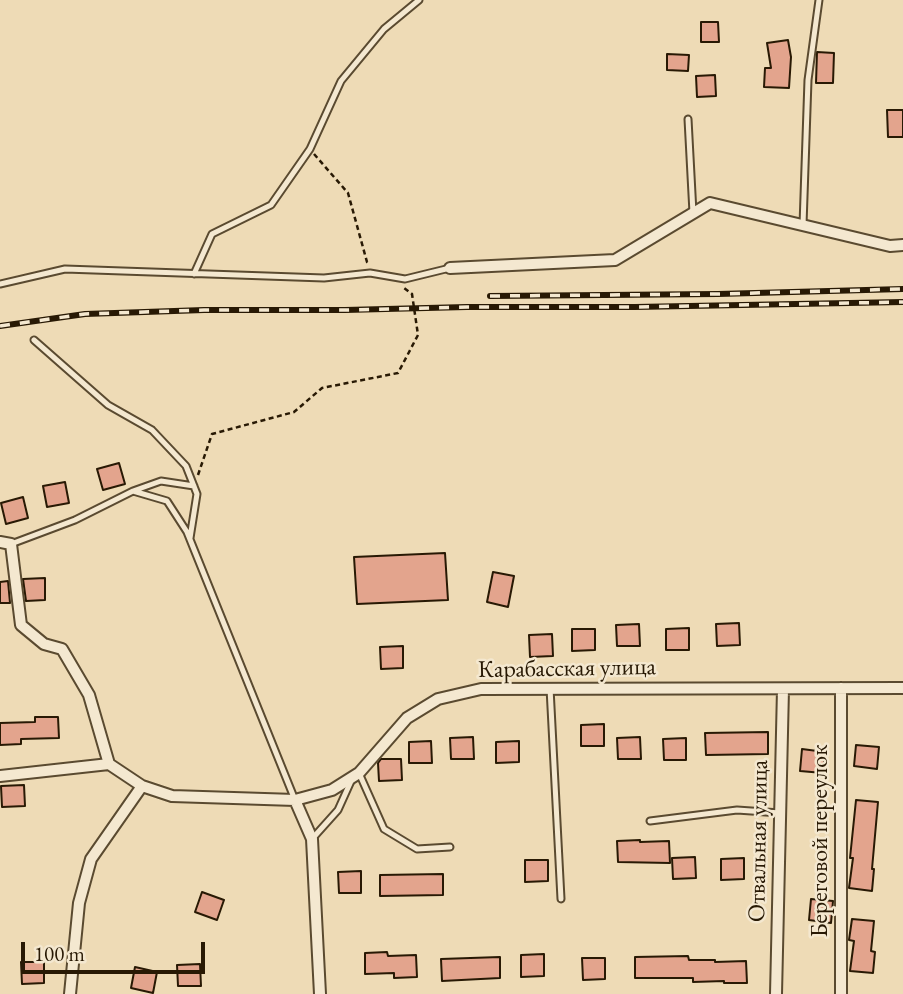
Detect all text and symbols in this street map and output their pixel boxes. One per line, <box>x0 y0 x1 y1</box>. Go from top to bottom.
street label: Карабасская улица <box>478 653 656 685</box>
street label: Береговой переулок <box>806 744 834 938</box>
street label: Отвальная улица <box>743 760 775 922</box>
scale bar <box>24 928 208 972</box>
text: 100 m <box>34 940 85 967</box>

